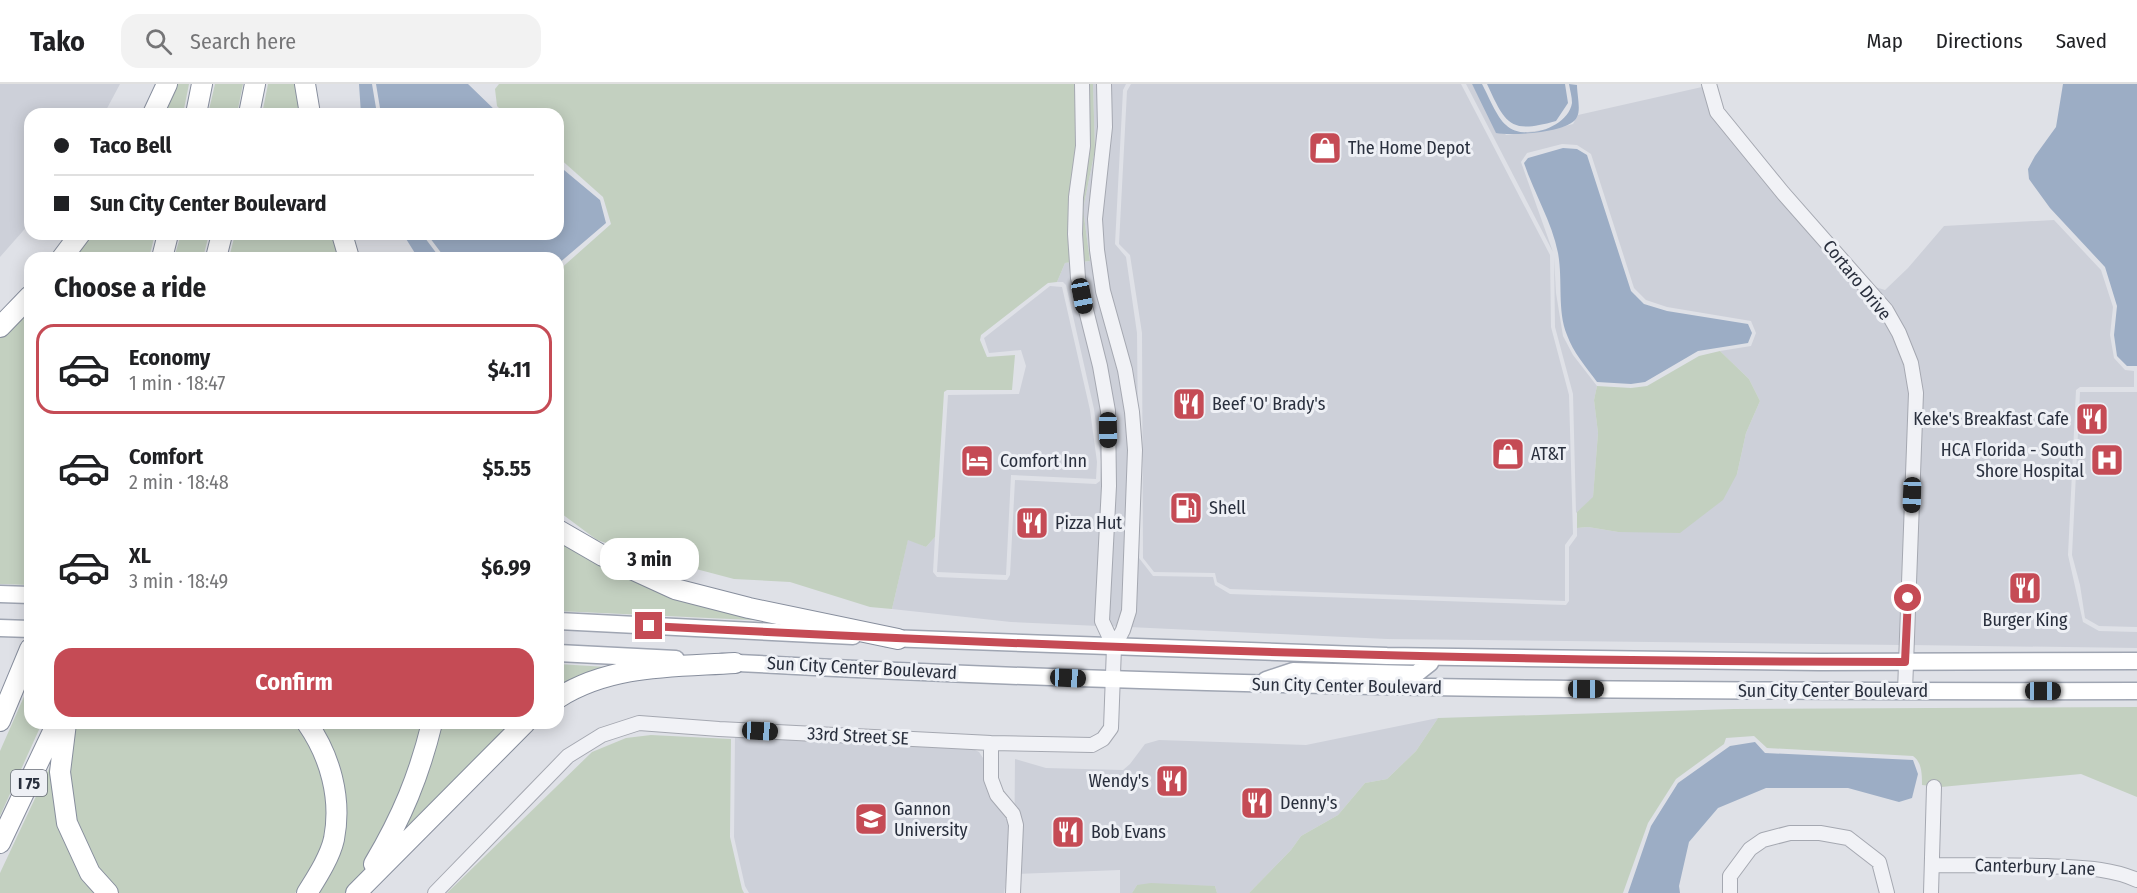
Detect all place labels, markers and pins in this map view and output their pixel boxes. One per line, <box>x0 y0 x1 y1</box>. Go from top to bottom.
shop icon: The Home Depot <box>1307 130 1343 166</box>
place label: The Home Depot <box>1348 137 1471 159</box>
restaurant icon: Beef 'O' Brady's <box>1171 386 1207 422</box>
place label: Beef 'O' Brady's <box>1212 393 1326 415</box>
restaurant icon: Keke's Breakfast Cafe <box>2074 401 2110 437</box>
place label: Keke's Breakfast Cafe <box>1913 408 2069 430</box>
shop icon: AT&T <box>1490 436 1526 472</box>
place label: HCA Florida - South Shore Hospital <box>1941 439 2084 482</box>
hospital icon: HCA Florida - South Shore Hospital <box>2089 442 2125 478</box>
hotel icon: Comfort Inn <box>959 443 995 479</box>
place label: AT&T <box>1531 443 1567 465</box>
place label: Comfort Inn <box>1000 450 1087 472</box>
fuel station icon: Shell <box>1168 490 1204 526</box>
place label: Shell <box>1209 497 1246 519</box>
restaurant icon: Pizza Hut <box>1014 505 1050 541</box>
place label: Pizza Hut <box>1055 512 1122 534</box>
restaurant icon: Burger King <box>2007 570 2043 606</box>
place label: Burger King <box>1983 609 2068 631</box>
restaurant icon: Wendy's <box>1154 763 1190 799</box>
place label: Wendy's <box>1089 770 1149 792</box>
restaurant icon: Denny's <box>1239 785 1275 821</box>
place label: Denny's <box>1280 792 1338 814</box>
place label: Gannon University <box>894 798 968 841</box>
school or university icon: Gannon University <box>853 801 889 837</box>
restaurant icon: Bob Evans <box>1050 814 1086 850</box>
place label: Bob Evans <box>1091 821 1166 843</box>

